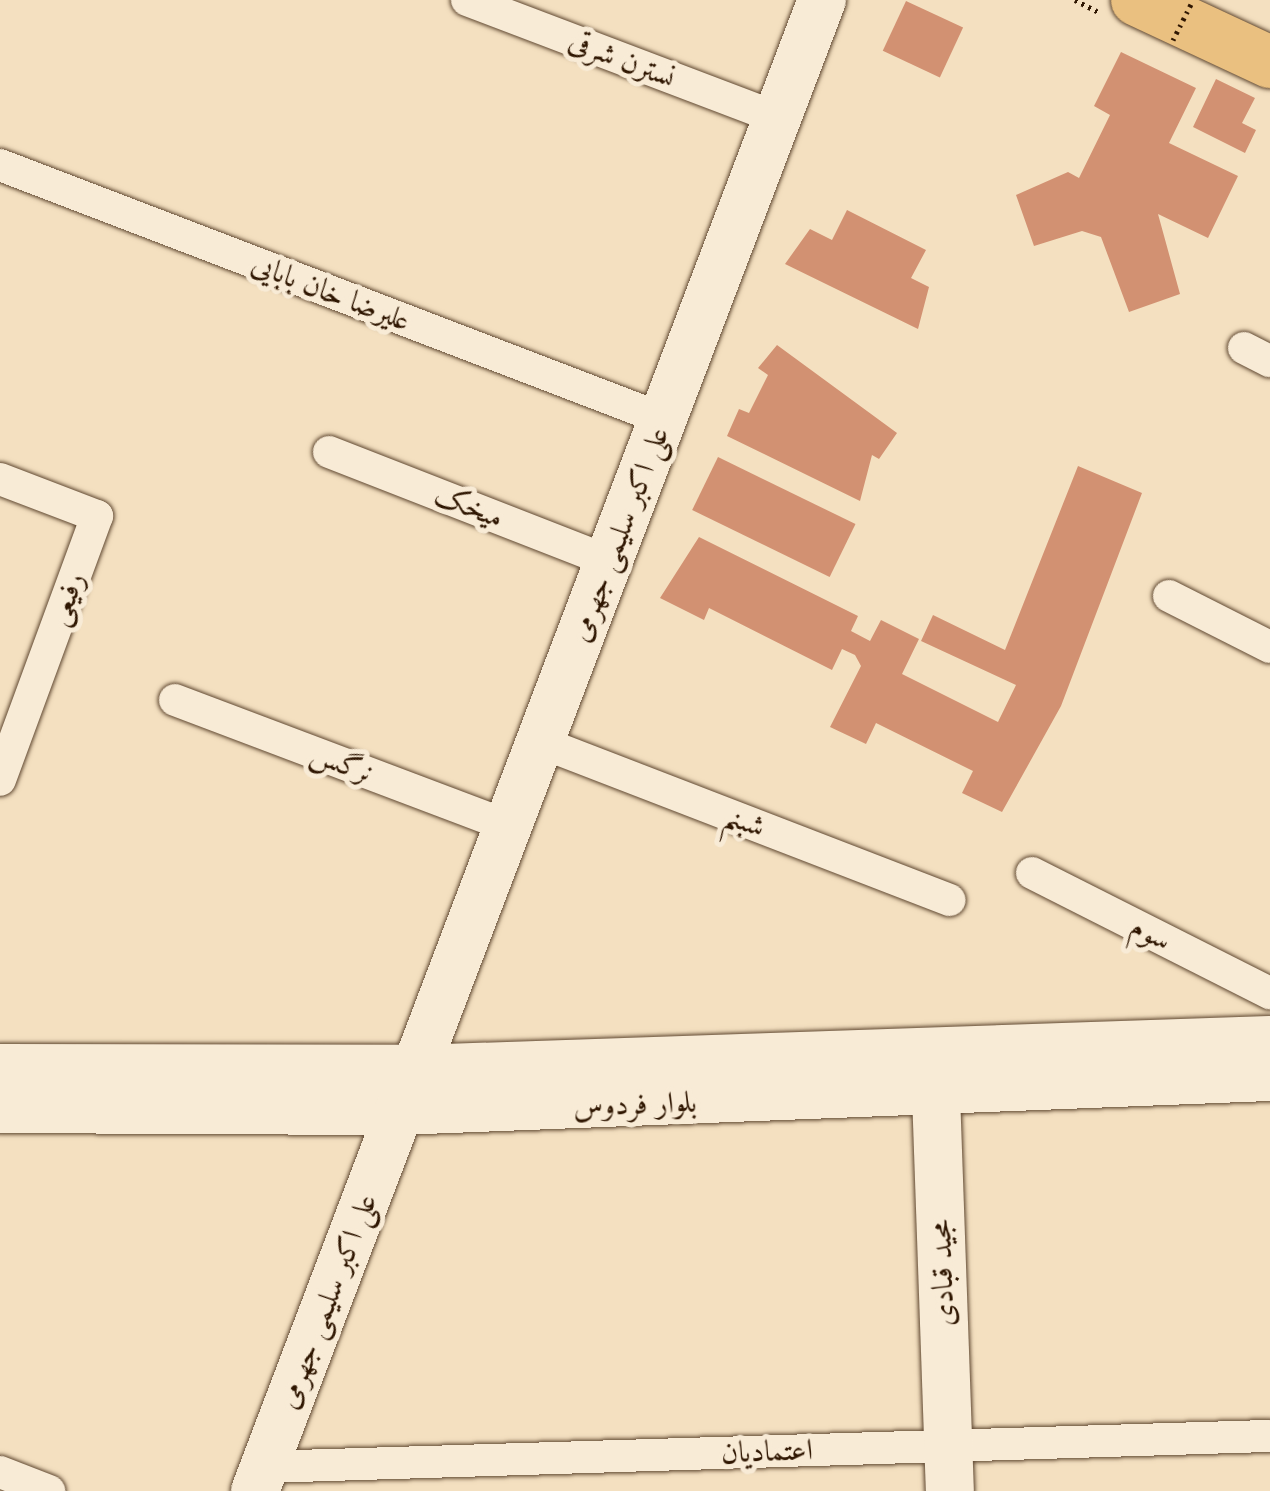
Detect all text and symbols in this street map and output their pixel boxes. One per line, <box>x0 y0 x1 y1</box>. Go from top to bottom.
street label: نسترن شرقی <box>564 22 680 96</box>
street label: علیرضا خان بابایی <box>246 245 416 339</box>
street label: علی اکبر سلیمی جهرمی <box>561 421 677 647</box>
street label: میخک <box>429 476 509 536</box>
street label: رفیعی <box>40 567 92 631</box>
street label: نرگس <box>306 735 378 791</box>
street label: شبنم <box>719 797 771 845</box>
street label: سوم <box>1125 908 1177 958</box>
street label: بلوار فردوس <box>573 1084 697 1124</box>
street label: علی اکبر سلیمی جهرمی <box>269 1188 385 1414</box>
street label: مجید قبادی <box>922 1219 962 1327</box>
street label: اعتمادیان <box>720 1431 814 1471</box>

